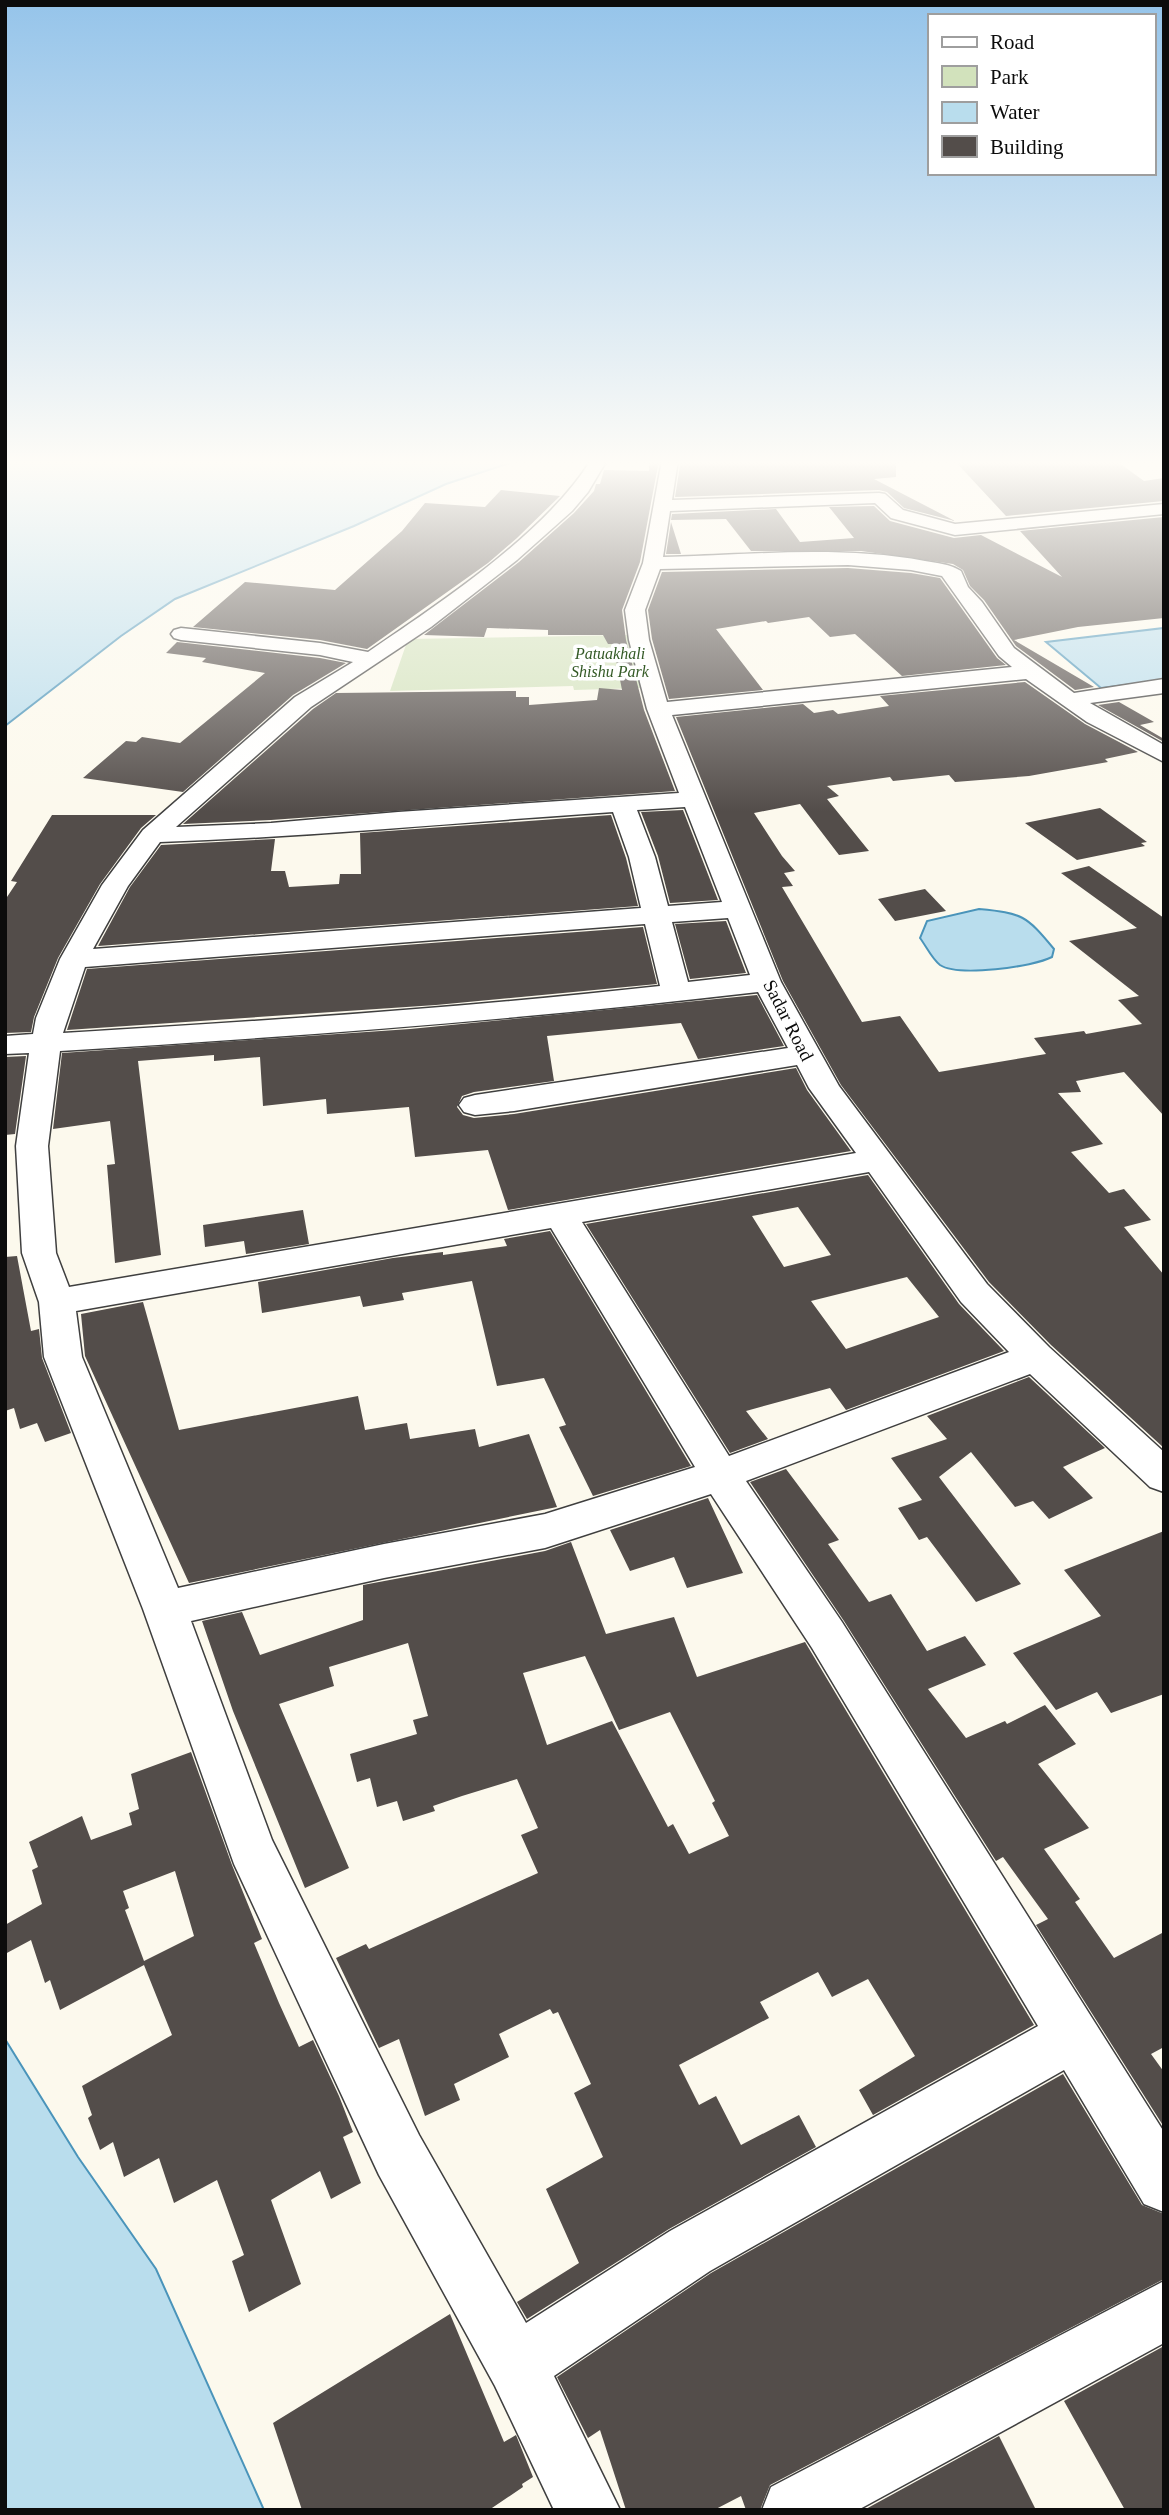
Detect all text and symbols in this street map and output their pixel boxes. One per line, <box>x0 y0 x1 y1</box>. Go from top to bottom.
legend <box>928 14 1155 175</box>
text: Road <box>990 30 1035 54</box>
text: Park <box>990 65 1029 89</box>
text: Water <box>990 100 1040 124</box>
text: Building <box>990 135 1064 159</box>
park label: Patuakhali Shishu Park <box>571 645 650 680</box>
street label: Sadar Road <box>759 976 818 1065</box>

